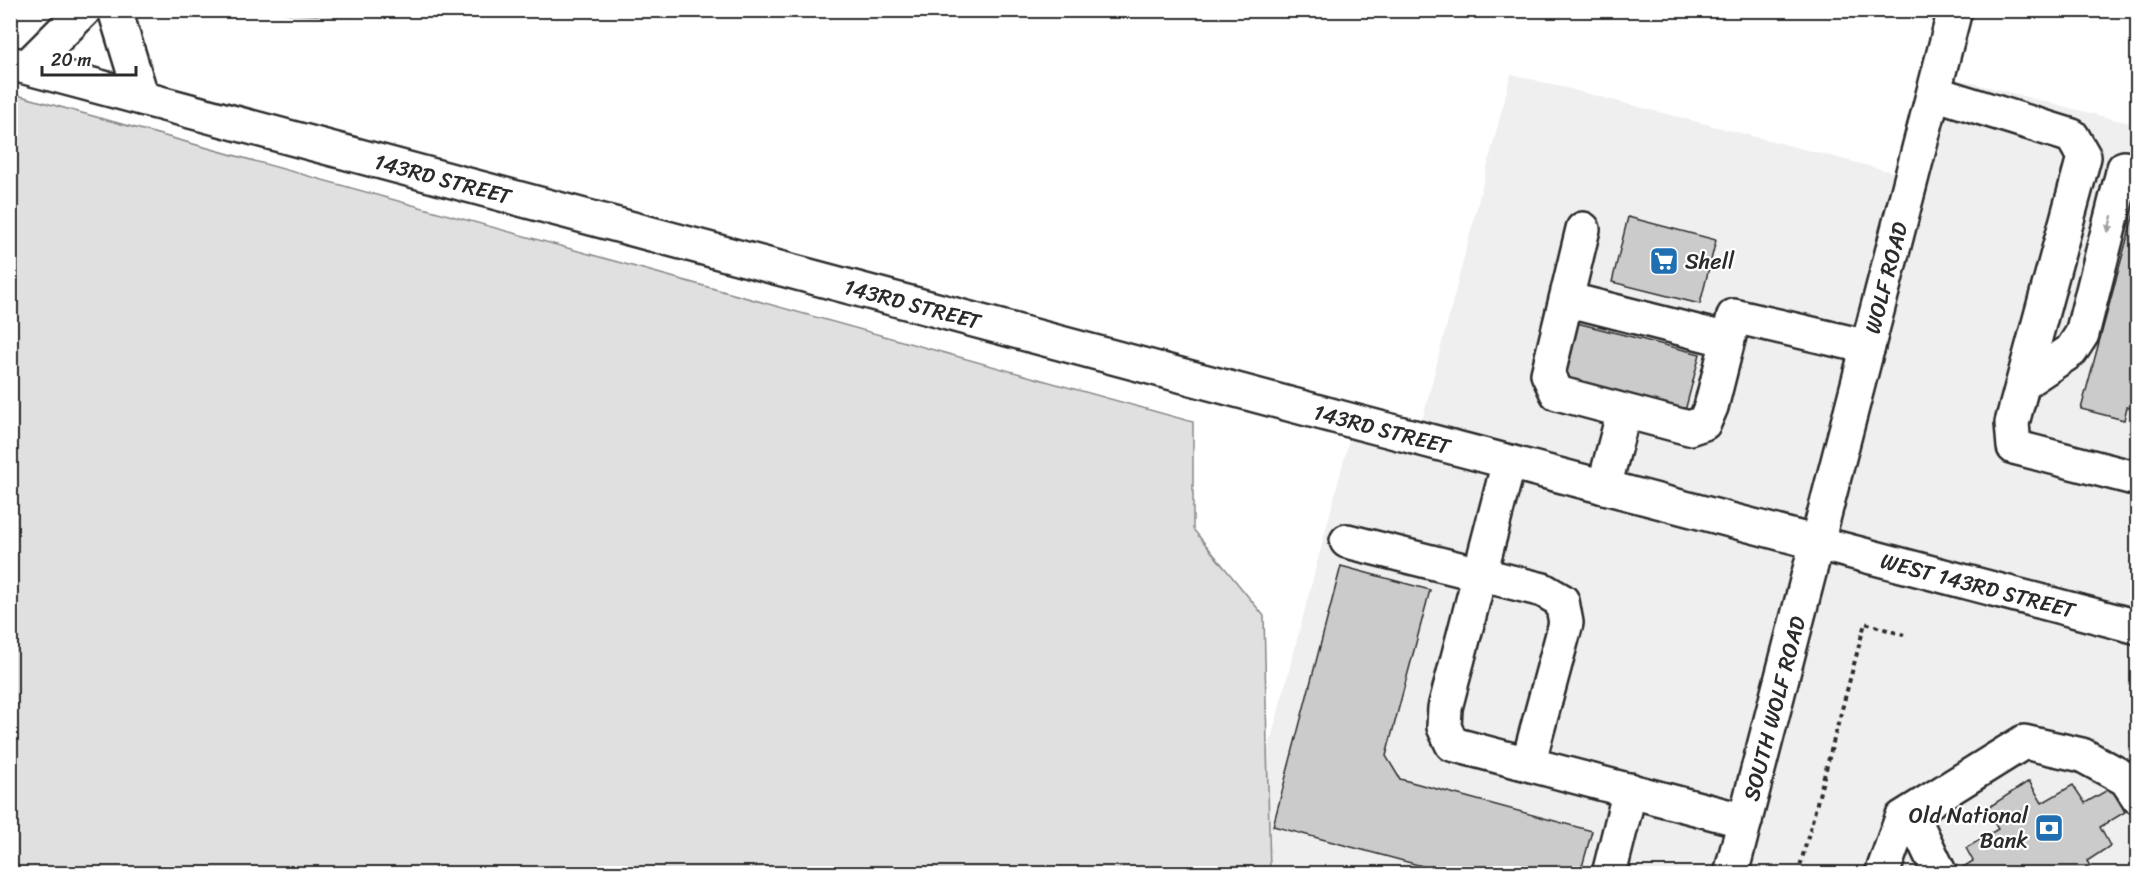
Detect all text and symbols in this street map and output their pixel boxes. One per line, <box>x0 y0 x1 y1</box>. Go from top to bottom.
scale bar <box>42 39 136 77</box>
text: 20 m <box>51 44 91 76</box>
street label: 143RD STREET <box>370 142 517 216</box>
one-way arrow <box>2104 215 2114 233</box>
street label: WOLF ROAD <box>1852 218 1919 338</box>
place label: Shell <box>1685 242 1735 281</box>
supermarket icon: Shell <box>1648 245 1680 277</box>
street label: 143RD STREET <box>840 267 986 341</box>
street label: 143RD STREET <box>1309 392 1456 466</box>
street label: WEST 143RD STREET <box>1876 541 2081 630</box>
street label: SOUTH WOLF ROAD <box>1731 612 1817 805</box>
place label: Old National Bank <box>1909 796 2029 860</box>
bank icon: Old National Bank <box>2033 812 2065 844</box>

